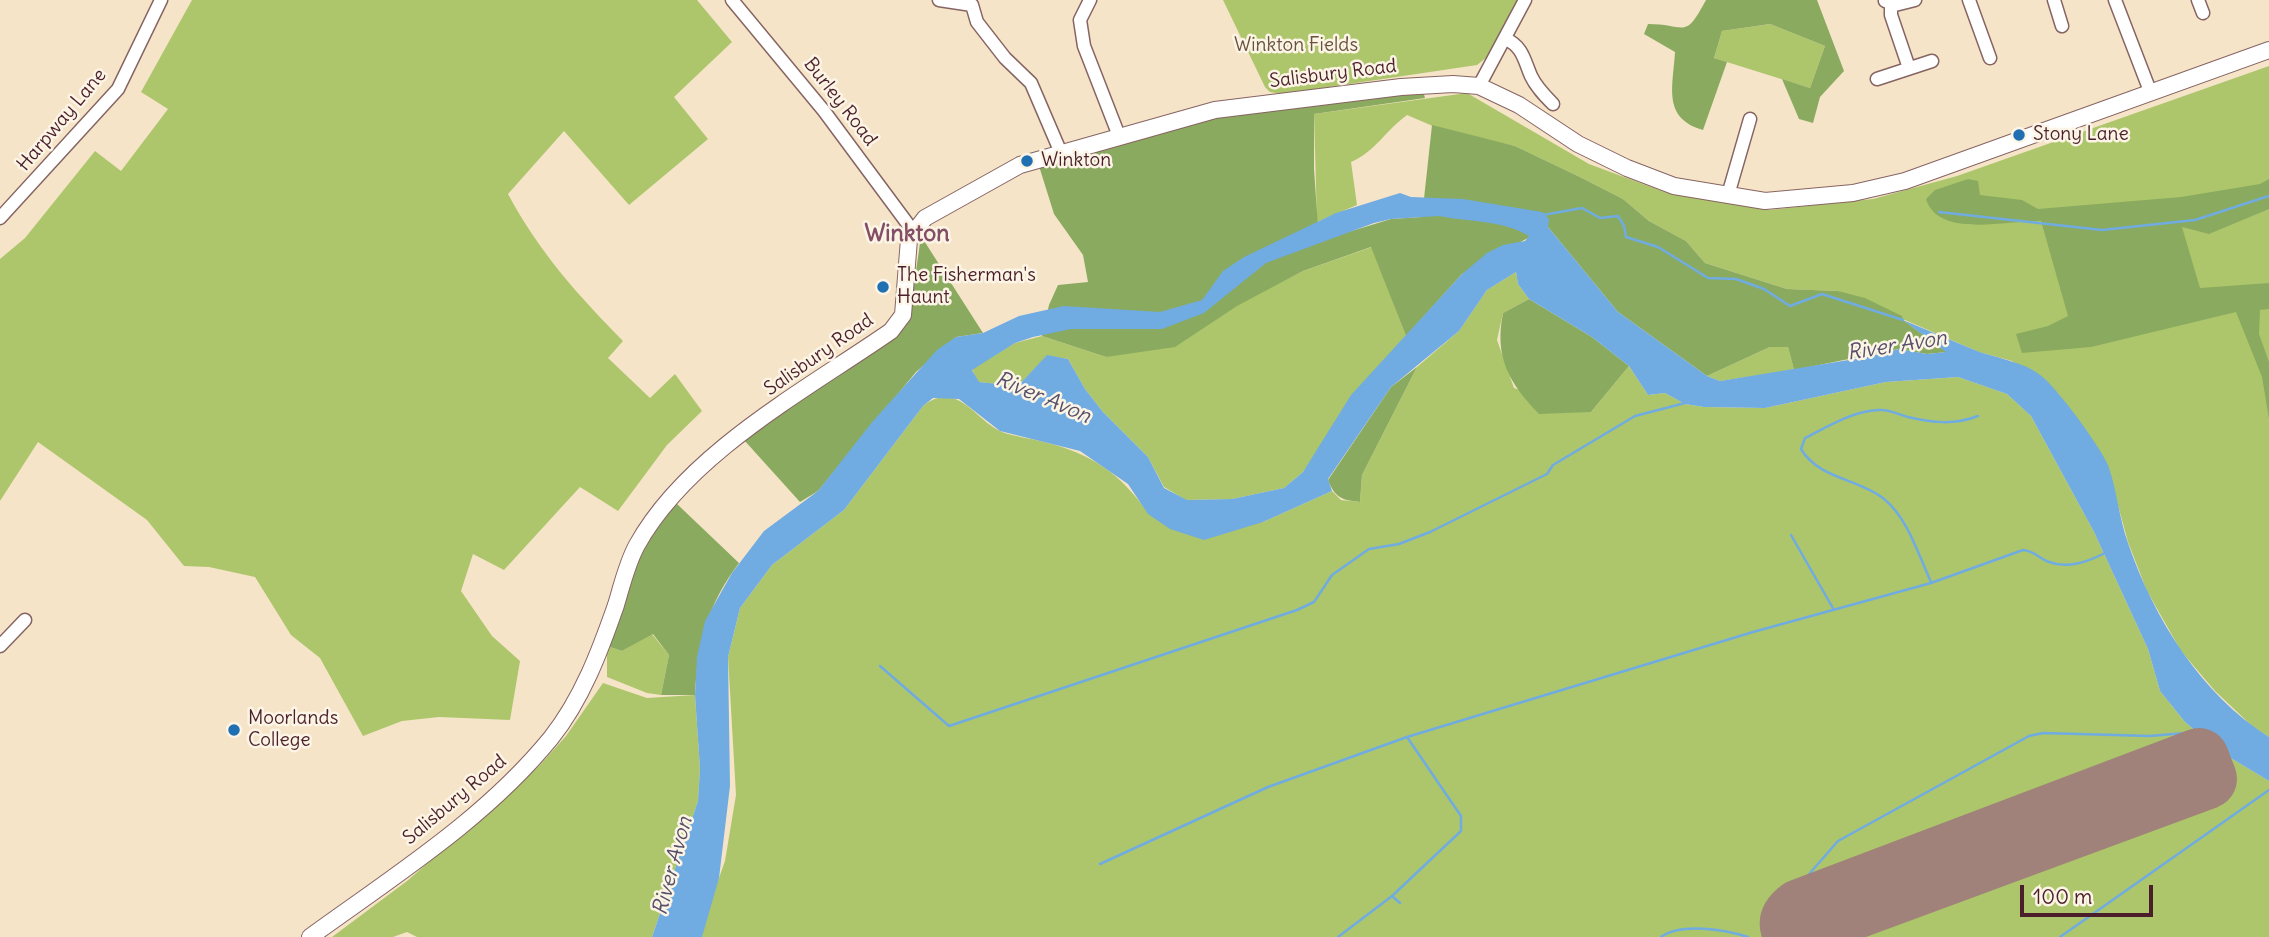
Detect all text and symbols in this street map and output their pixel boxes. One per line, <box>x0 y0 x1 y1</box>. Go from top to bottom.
park label: Winkton Fields <box>1234 35 1358 57</box>
street label: Burley Road <box>798 53 882 151</box>
street label: Salisbury Road <box>1268 55 1398 93</box>
street label: Harpway Lane <box>13 64 111 176</box>
place label: Stony Lane <box>2033 124 2129 146</box>
marker: Stony Lane <box>2011 127 2027 143</box>
place label: Winkton <box>1041 150 1111 172</box>
marker: Winkton <box>1019 153 1035 169</box>
district label: Winkton <box>864 220 950 248</box>
place label: The Fisherman's Haunt <box>897 265 1036 309</box>
marker: The Fisherman's Haunt <box>875 279 891 295</box>
street label: Salisbury Road <box>760 309 878 401</box>
water label: River Avon <box>1845 326 1949 366</box>
water label: River Avon <box>992 367 1094 429</box>
place label: Moorlands College <box>248 708 338 752</box>
marker: Moorlands College <box>226 722 242 738</box>
street label: Salisbury Road <box>399 750 511 850</box>
water label: River Avon <box>648 814 698 918</box>
scale bar <box>2024 870 2157 914</box>
text: 100 m <box>2033 883 2092 910</box>

